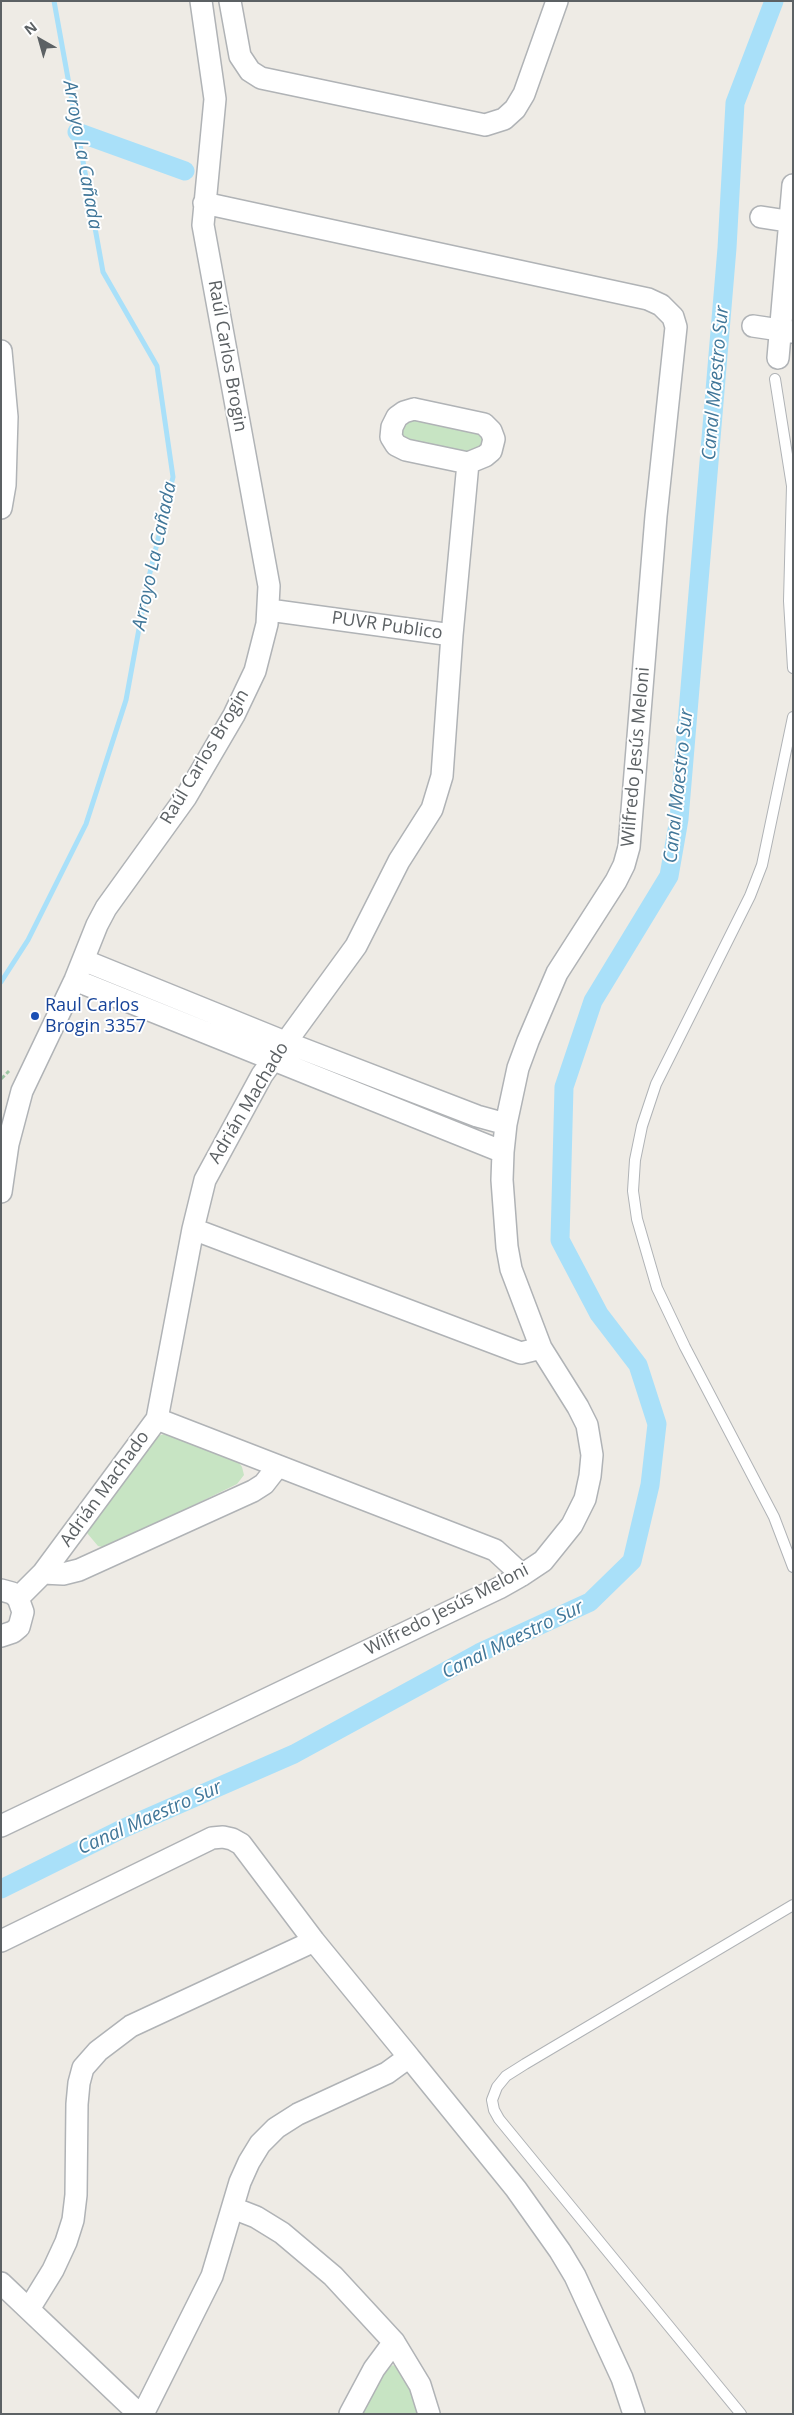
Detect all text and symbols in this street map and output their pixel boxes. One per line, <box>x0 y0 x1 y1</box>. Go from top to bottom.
north arrow <box>15 15 65 65</box>
text: N <box>20 17 41 39</box>
water label: Arroyo La Cañada <box>58 79 106 231</box>
street label: Raúl Carlos Brogin <box>203 278 251 434</box>
water label: Canal Maestro Sur <box>698 305 734 461</box>
water label: Arroyo La Cañada <box>128 480 182 632</box>
street label: PUVR Publico <box>330 608 444 644</box>
street label: Wilfredo Jesús Meloni <box>617 666 655 848</box>
street label: Raúl Carlos Brogin <box>156 685 254 829</box>
water label: Canal Maestro Sur <box>660 708 698 864</box>
place label: Raul Carlos Brogin 3357 <box>45 995 146 1038</box>
marker: Raul Carlos Brogin 3357 <box>29 1010 41 1022</box>
street label: Adrián Machado <box>204 1038 294 1168</box>
street label: Adrián Machado <box>56 1427 154 1551</box>
street label: Wilfredo Jesús Meloni <box>362 1559 532 1661</box>
water label: Canal Maestro Sur <box>438 1596 588 1684</box>
water label: Canal Maestro Sur <box>75 1776 225 1860</box>

